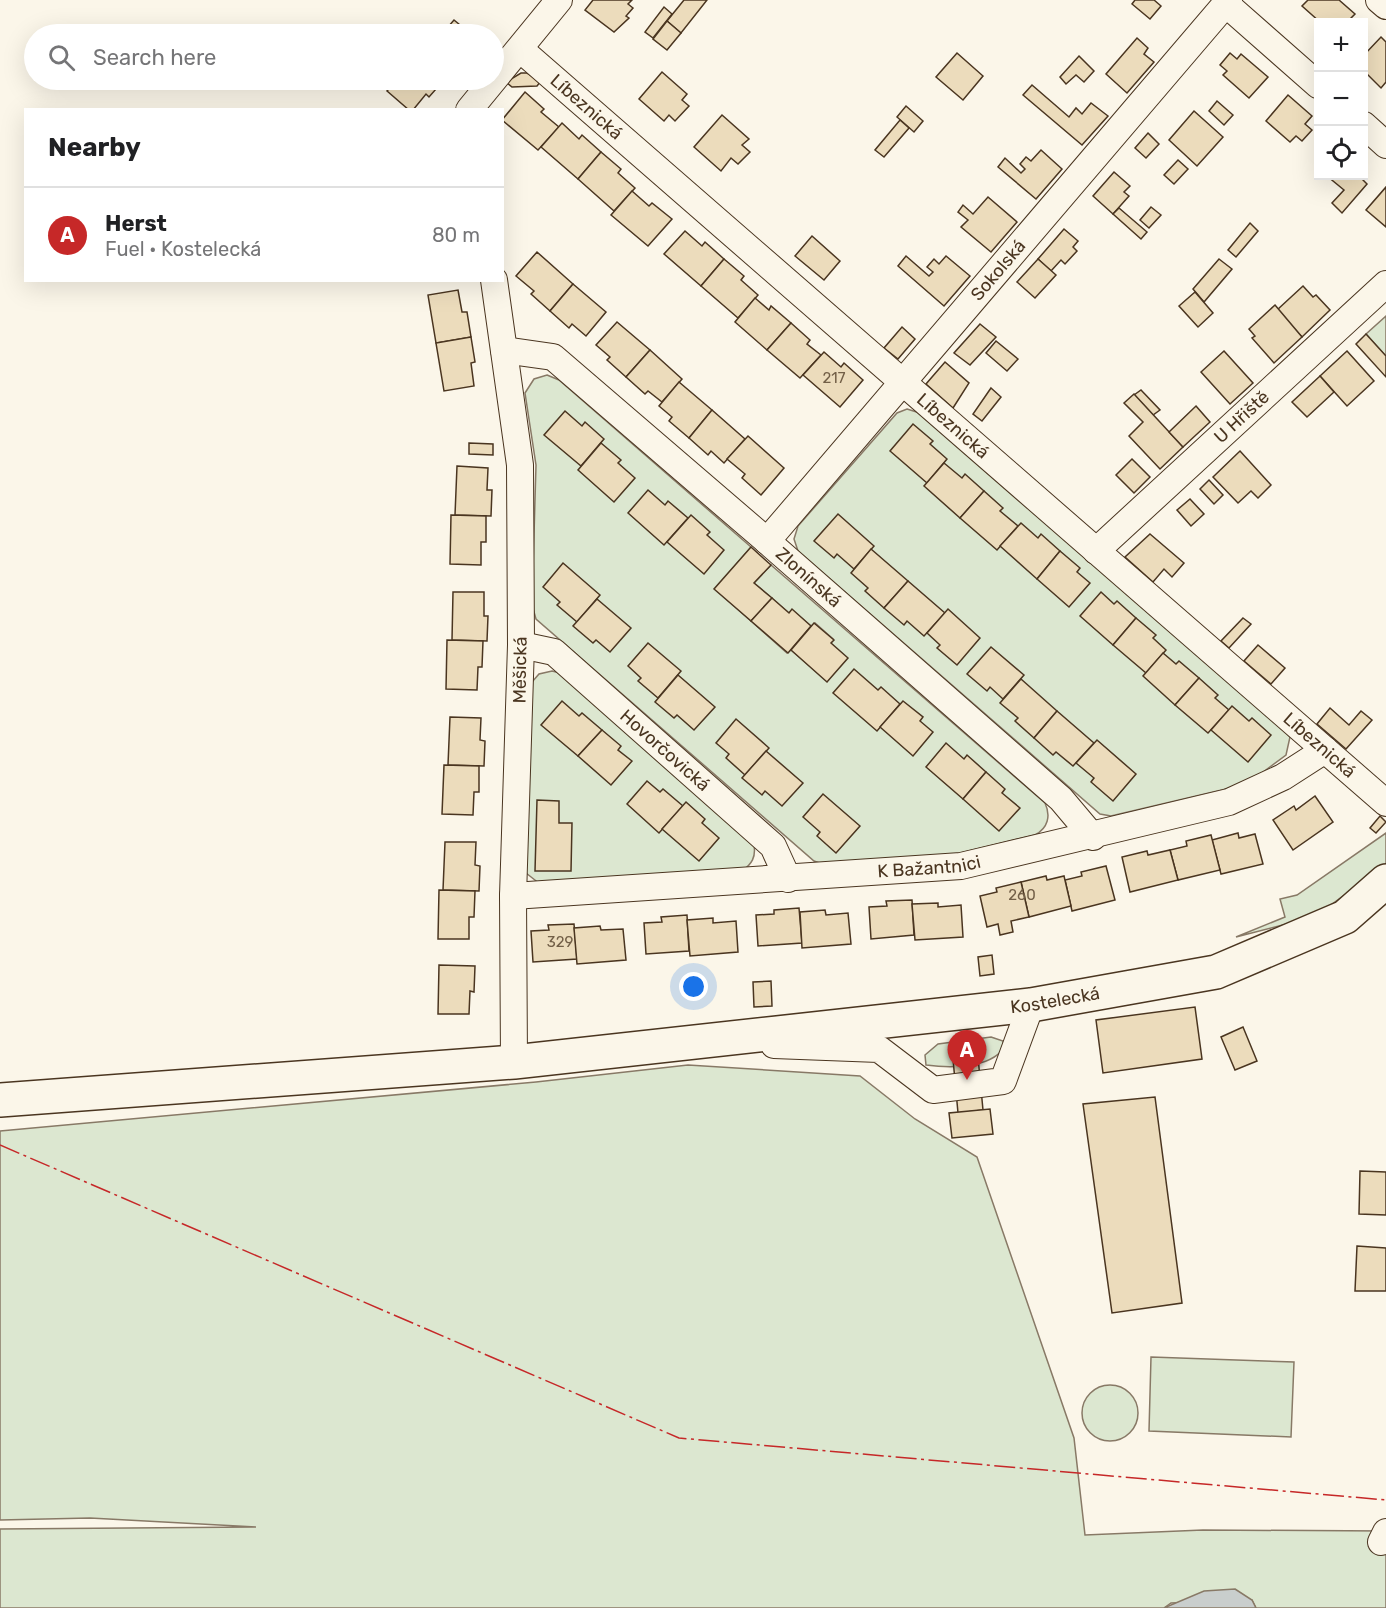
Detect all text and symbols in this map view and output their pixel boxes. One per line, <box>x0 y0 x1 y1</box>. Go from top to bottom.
map controls <box>1314 18 1368 180</box>
button: + <box>1314 18 1368 72</box>
search box <box>24 24 504 90</box>
icon: search <box>45 41 78 74</box>
text: Search here <box>93 44 216 71</box>
street label: Líbeznická <box>546 69 627 144</box>
button: − <box>1314 72 1368 126</box>
button: locate <box>1314 126 1368 180</box>
text: Nearby <box>48 132 141 163</box>
text: Herst <box>105 210 167 237</box>
text: A <box>60 223 75 247</box>
text: 80 m <box>432 223 480 247</box>
street label: Sokolská <box>966 235 1030 305</box>
text: Fuel · Kostelecká <box>105 237 261 261</box>
house number: 217 <box>823 369 846 387</box>
street label: U Hřiště <box>1209 386 1274 448</box>
street label: Líbeznická <box>912 388 994 463</box>
street label: Zlonínská <box>771 543 846 612</box>
street label: Měšická <box>508 636 532 704</box>
street label: Hovorčovická <box>615 705 714 796</box>
street label: Líbeznická <box>1279 708 1360 783</box>
street label: K Bažantnici <box>877 851 983 883</box>
house number: 260 <box>1008 886 1036 904</box>
house number: 329 <box>547 933 573 951</box>
your location <box>679 972 708 1001</box>
street label: Kostelecká <box>1009 982 1102 1018</box>
pin: A <box>948 1030 986 1080</box>

